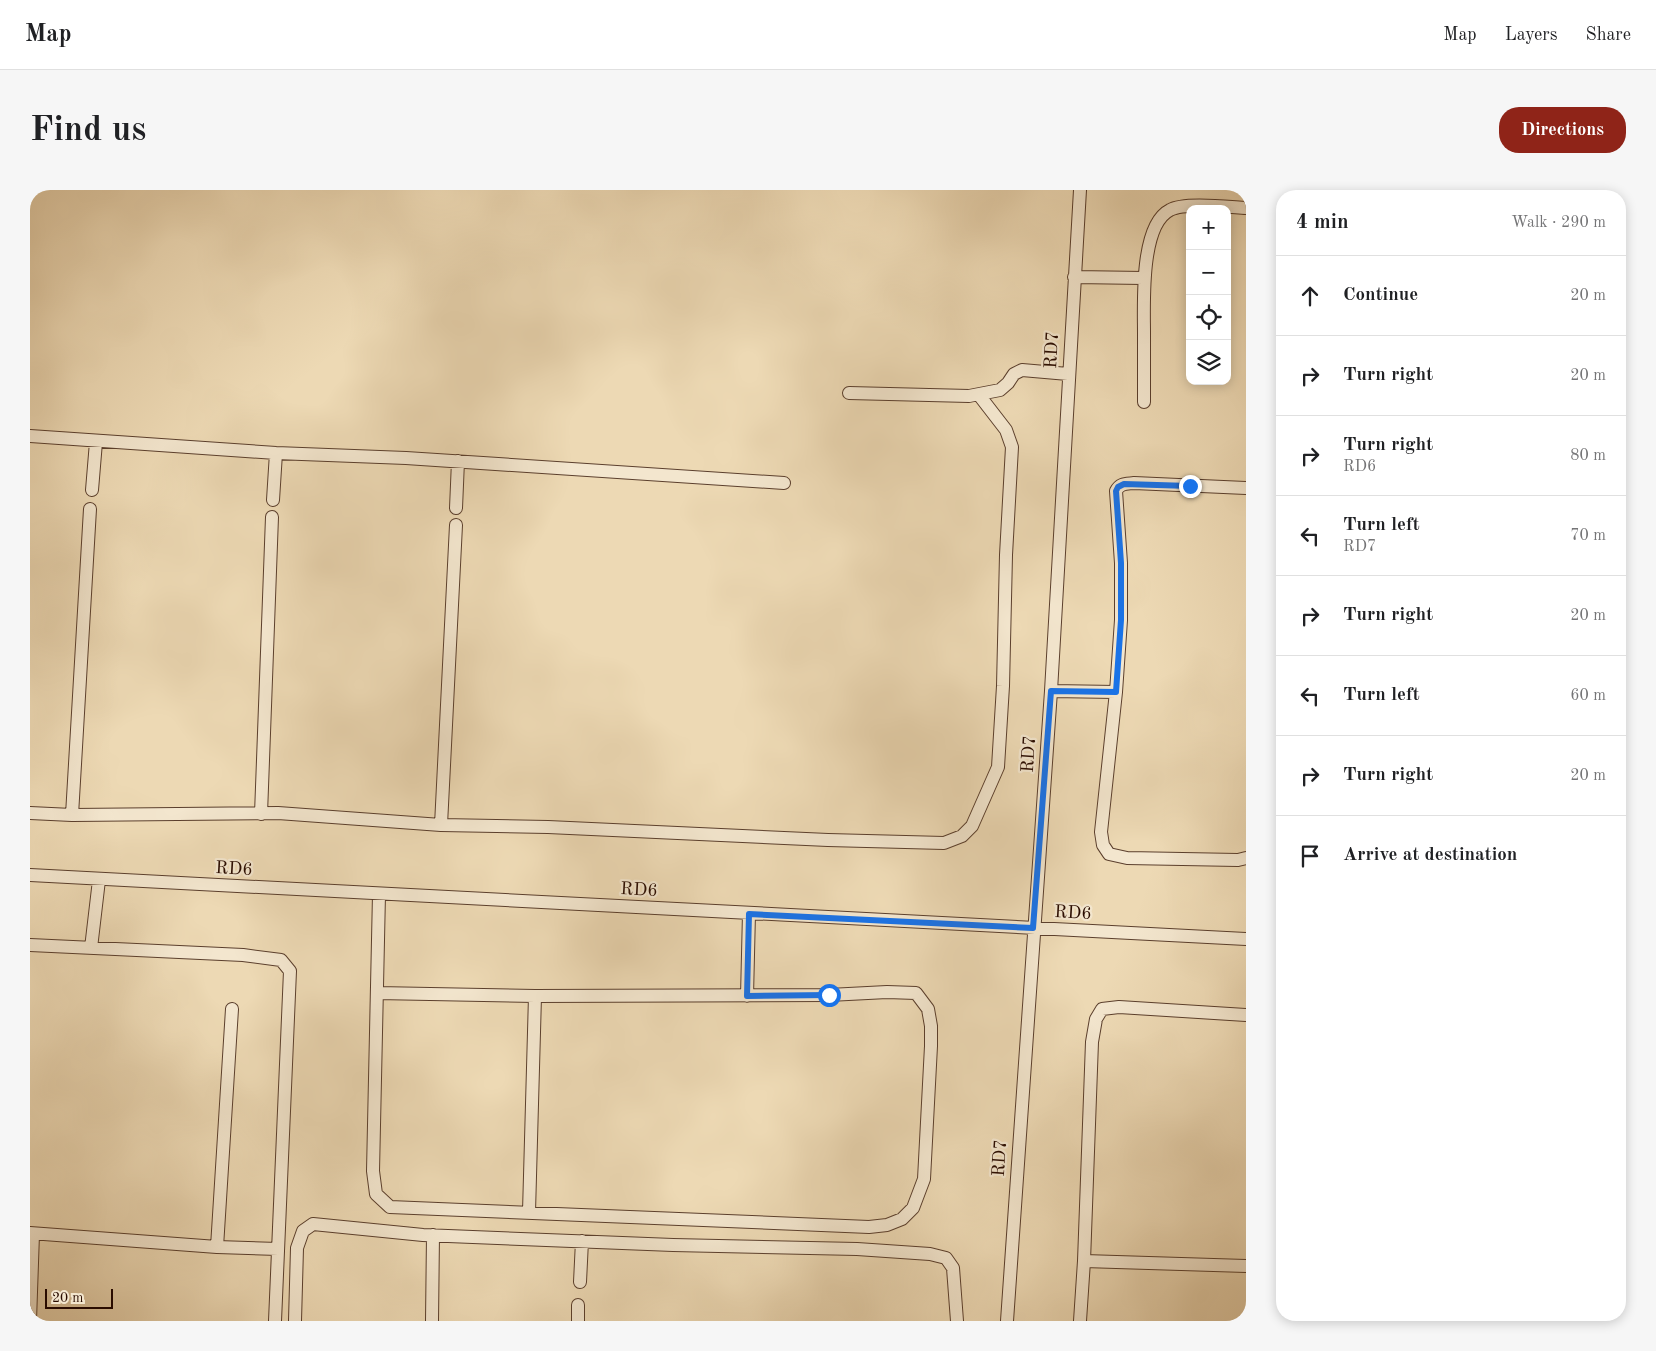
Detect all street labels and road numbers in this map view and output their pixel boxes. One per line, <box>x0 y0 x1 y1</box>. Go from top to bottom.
street label: RD7 <box>1042 331 1062 369</box>
street label: RD7 <box>1019 735 1039 773</box>
street label: RD6 <box>215 859 253 879</box>
street label: RD6 <box>620 880 658 900</box>
street label: RD6 <box>1054 903 1092 923</box>
street label: RD7 <box>990 1139 1010 1177</box>

